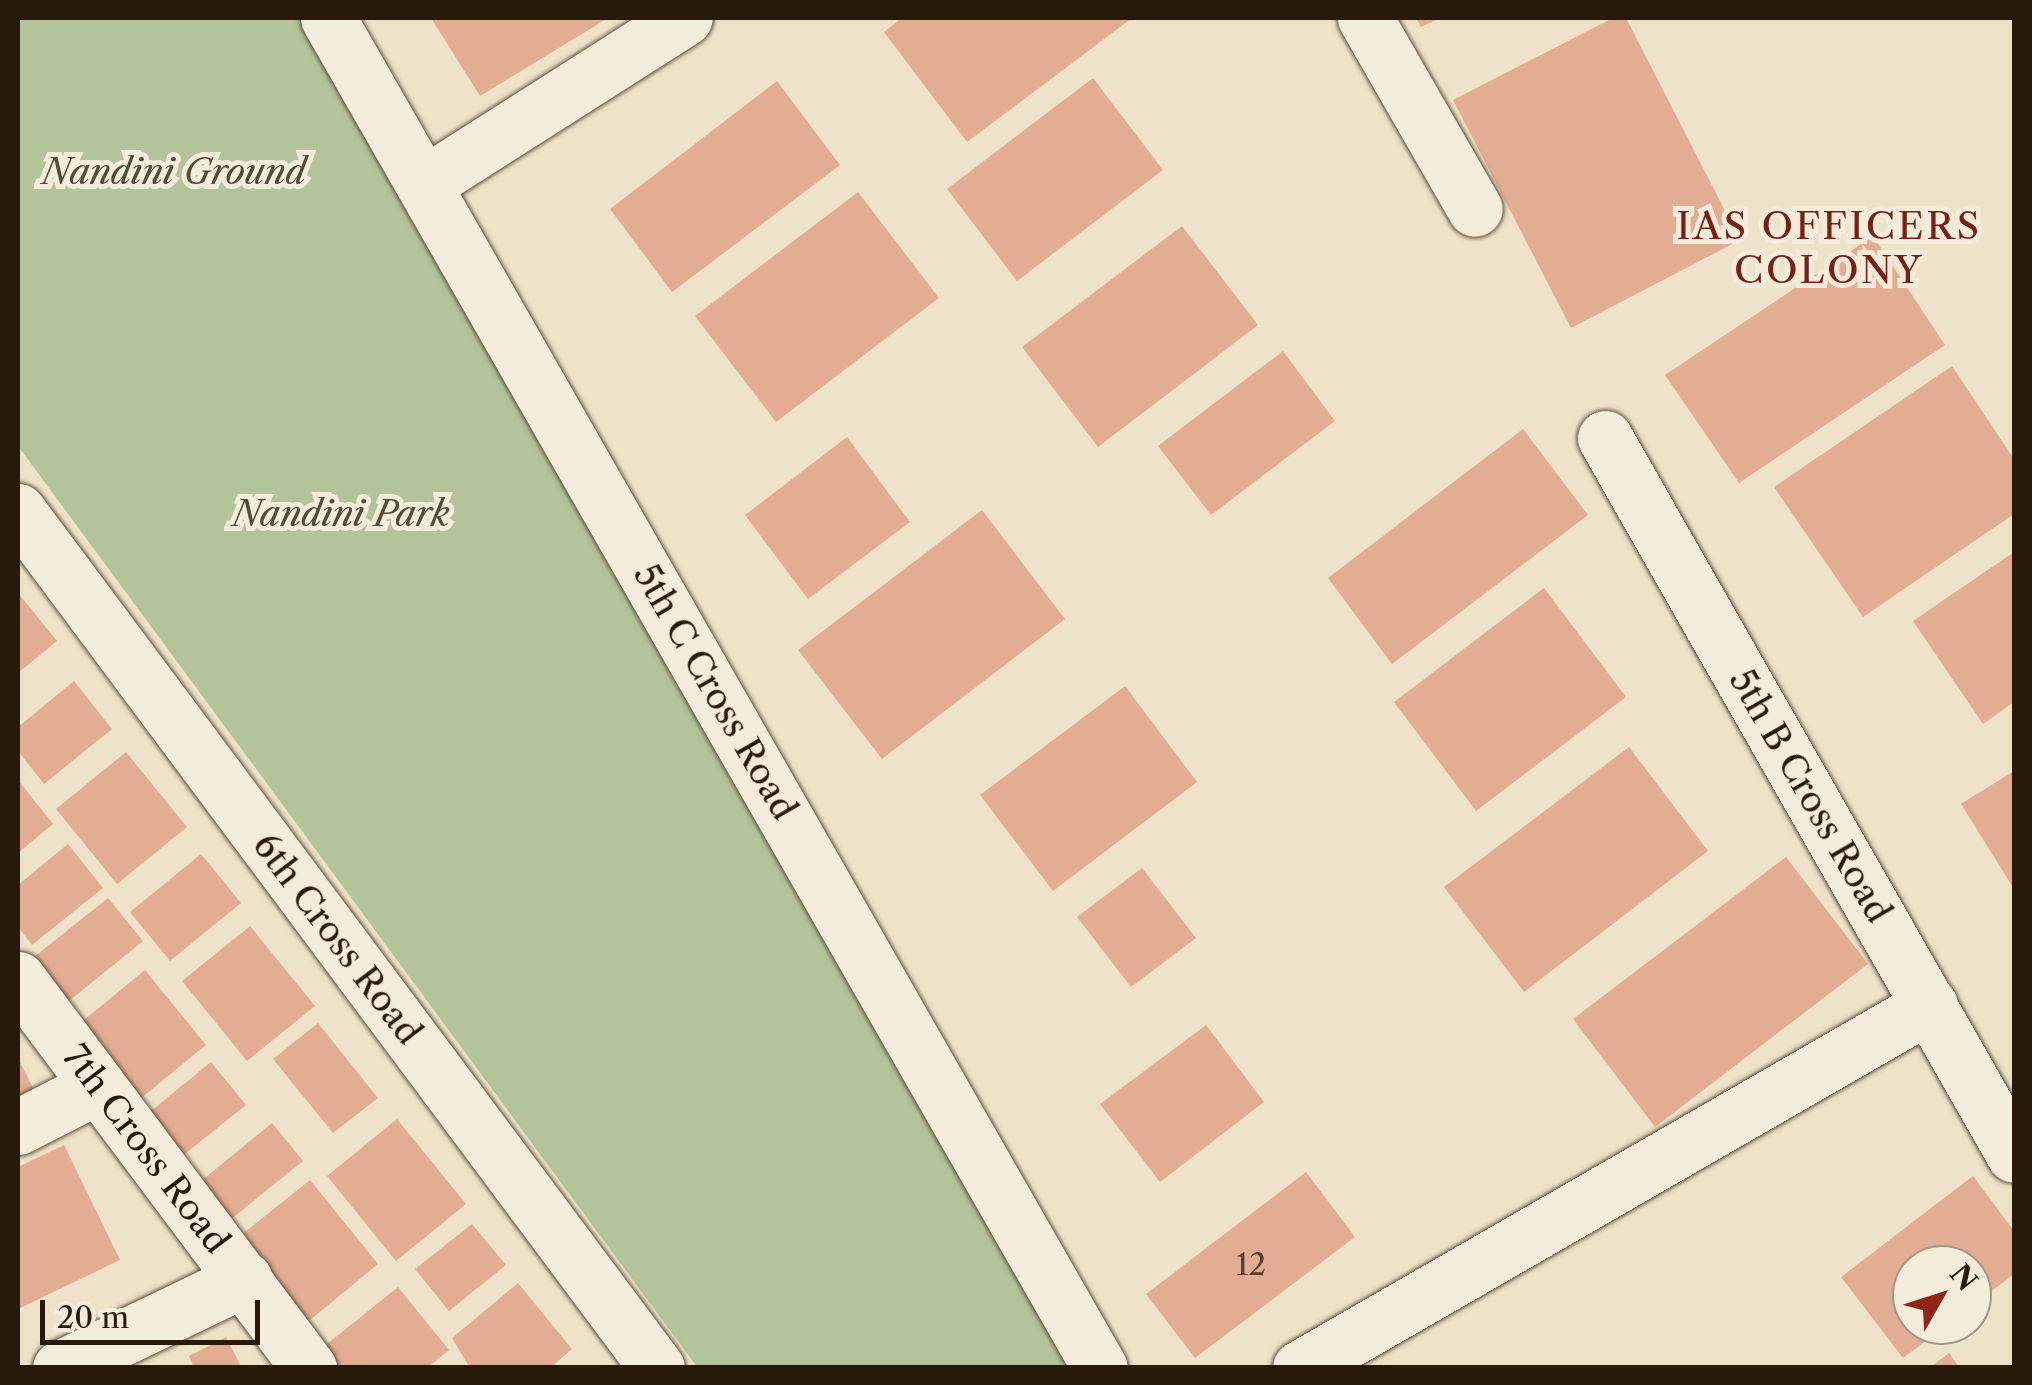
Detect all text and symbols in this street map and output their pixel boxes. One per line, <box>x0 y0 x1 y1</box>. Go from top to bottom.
park label: Nandini Ground <box>42 151 306 193</box>
district label: IAS OFFICERS COLONY <box>1676 203 1982 292</box>
park label: Nandini Park <box>232 493 450 535</box>
street label: 5th C Cross Road <box>625 557 805 827</box>
street label: 5th B Cross Road <box>1720 662 1900 930</box>
street label: 6th Cross Road <box>244 825 430 1053</box>
street label: 7th Cross Road <box>54 1037 238 1261</box>
north arrow <box>1892 1245 1992 1345</box>
house number: 12 <box>1236 1247 1266 1283</box>
text: N <box>1943 1257 1985 1298</box>
scale bar <box>45 1280 265 1342</box>
text: 20 m <box>57 1299 129 1336</box>

